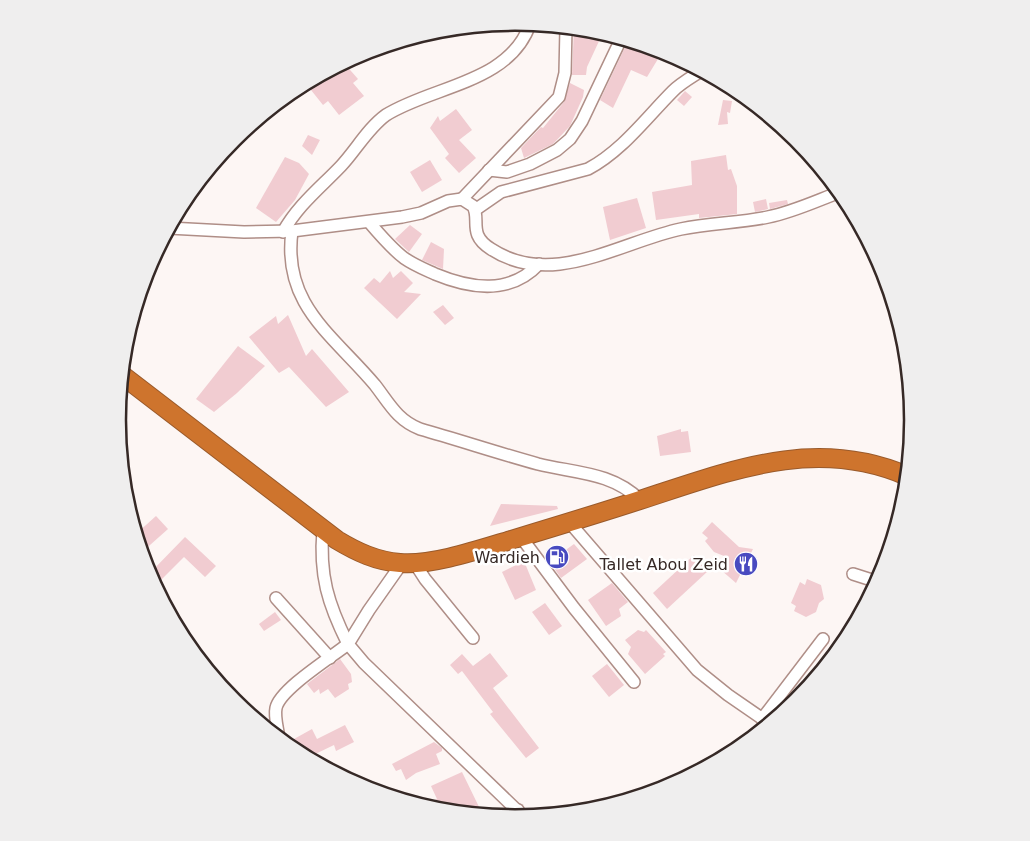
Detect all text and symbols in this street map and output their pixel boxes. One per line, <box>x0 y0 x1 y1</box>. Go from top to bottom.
fuel station icon: Wardieh <box>544 544 570 570</box>
place label: Wardieh <box>475 548 540 567</box>
restaurant icon: Tallet Abou Zeid <box>733 551 759 577</box>
place label: Tallet Abou Zeid <box>598 555 728 574</box>

